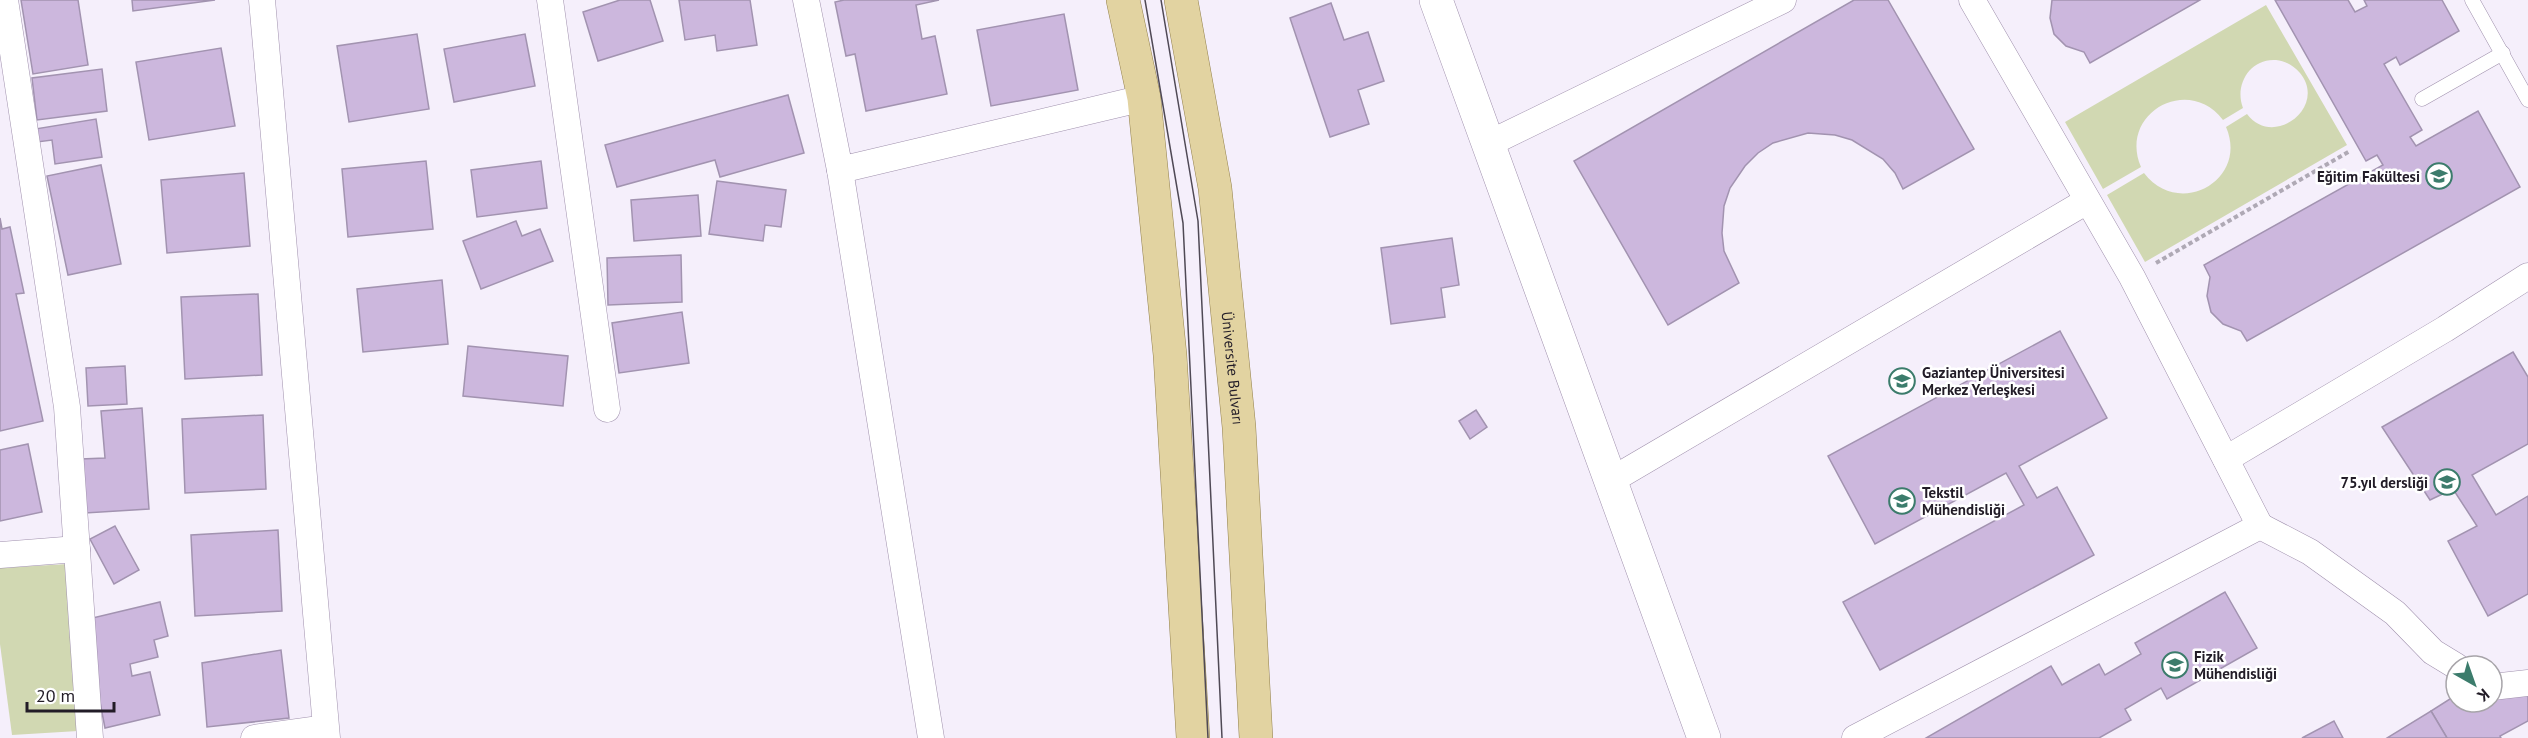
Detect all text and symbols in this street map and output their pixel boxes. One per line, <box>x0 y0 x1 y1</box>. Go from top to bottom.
school or university icon: Eğitim Fakültesi <box>2424 161 2454 191</box>
place label: Eğitim Fakültesi <box>2317 167 2420 186</box>
street label: Üniversite Bulvarı <box>1218 310 1248 426</box>
place label: Gaziantep Üniversitesi Merkez Yerleşkesi <box>1922 363 2065 399</box>
school or university icon: Gaziantep Üniversitesi Merkez Yerleşkesi <box>1887 366 1917 396</box>
school or university icon: 75.yıl dersliği <box>2432 467 2462 497</box>
place label: 75.yıl dersliği <box>2340 473 2428 492</box>
place label: Tekstil Mühendisliği <box>1922 483 2005 519</box>
school or university icon: Tekstil Mühendisliği <box>1887 486 1917 516</box>
place label: Fizik Mühendisliği <box>2194 647 2277 683</box>
school or university icon: Fizik Mühendisliği <box>2160 650 2190 680</box>
north arrow <box>2444 654 2504 714</box>
scale bar <box>27 675 114 713</box>
text: 20 m <box>36 684 75 707</box>
text: K <box>2473 685 2494 706</box>

